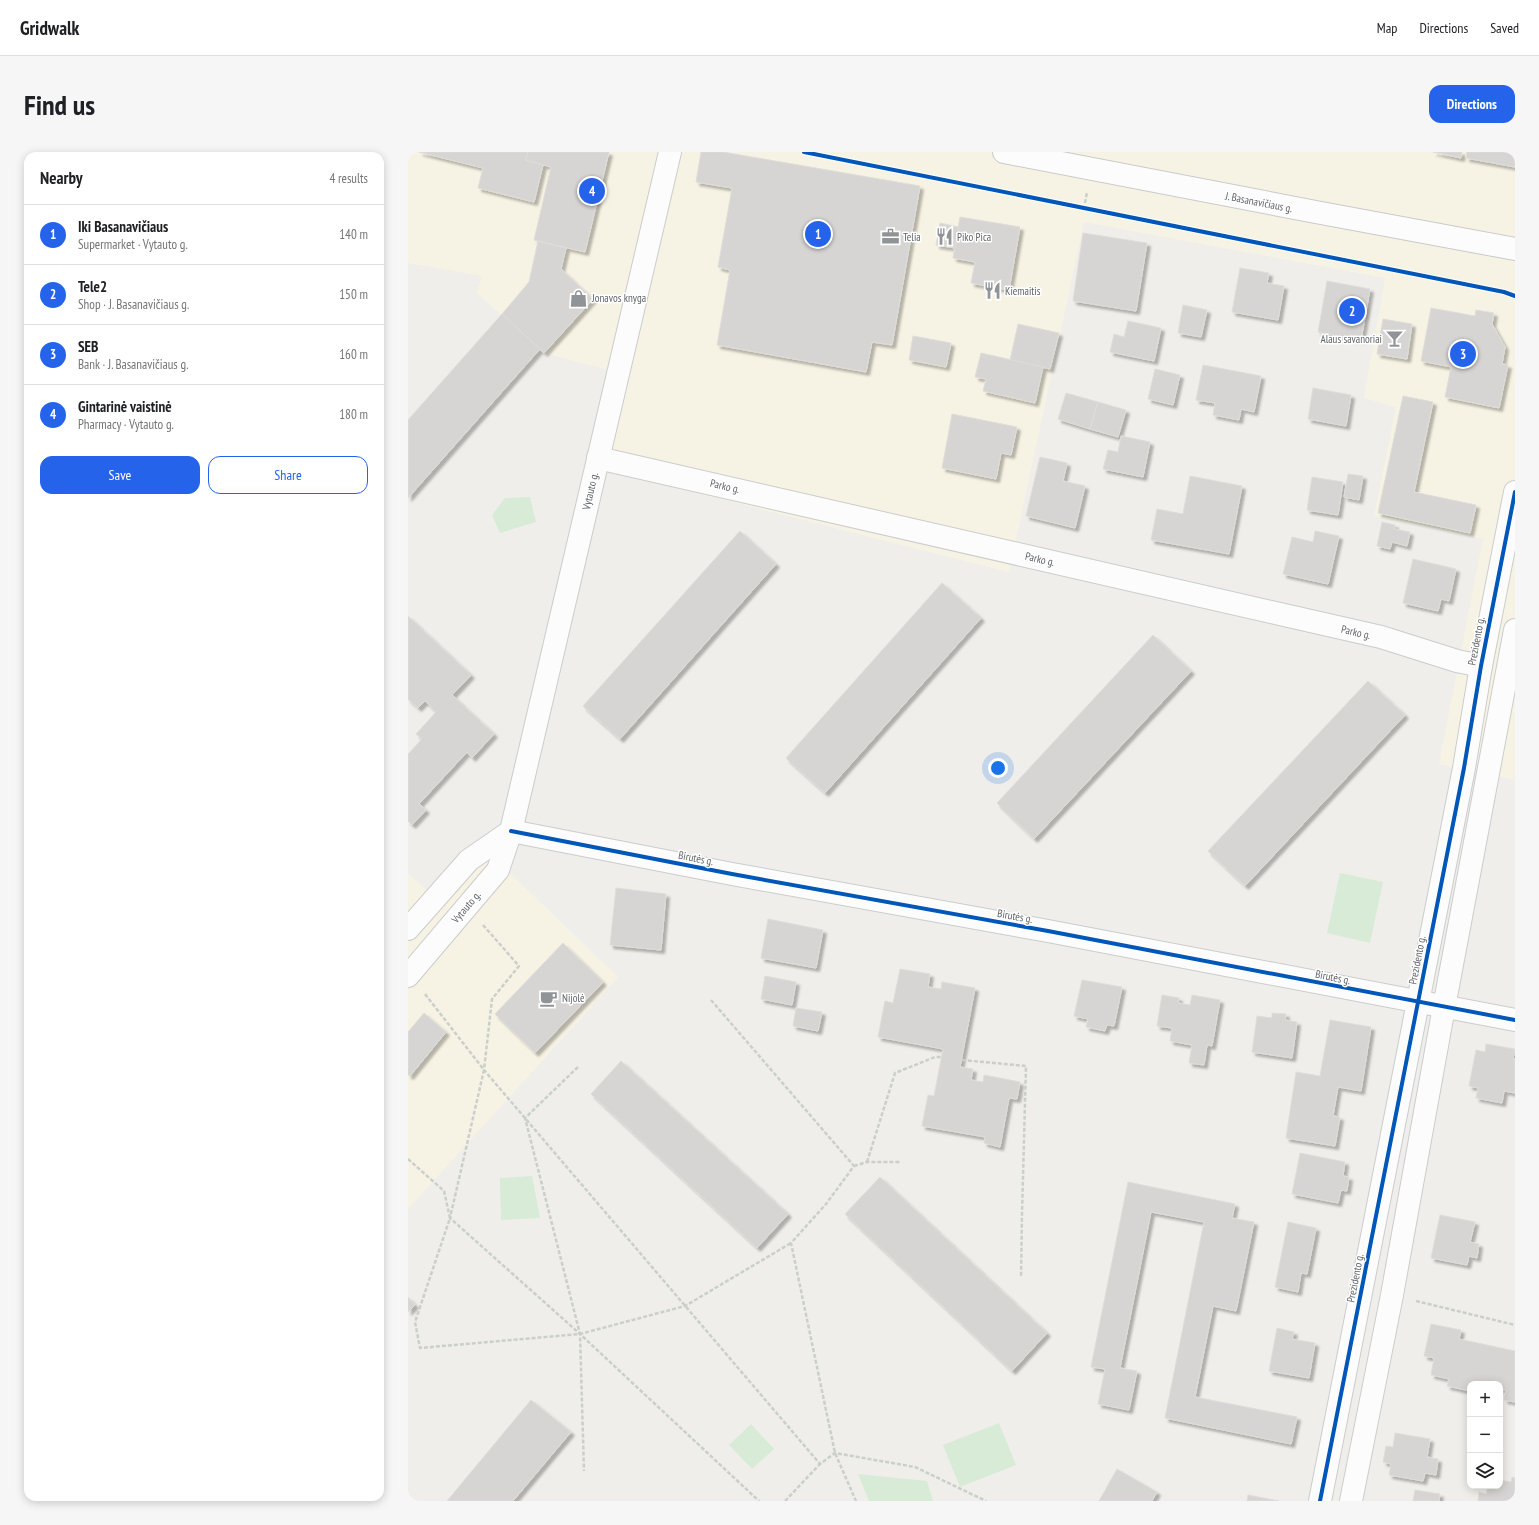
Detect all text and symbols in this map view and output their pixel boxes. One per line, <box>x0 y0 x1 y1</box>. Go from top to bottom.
text: Gridwalk <box>20 16 79 40</box>
text: Map <box>1377 19 1397 37</box>
text: Directions <box>1419 19 1468 37</box>
text: Saved <box>1490 19 1519 37</box>
button: Directions <box>1429 85 1515 123</box>
text: Find us <box>24 86 95 123</box>
text: Nearby <box>40 167 83 189</box>
text: 4 results <box>329 170 368 187</box>
pin: 4 <box>579 176 605 206</box>
street label: J. Basanavičiaus g. <box>1223 188 1294 215</box>
text: Iki Basanavičiaus <box>78 217 168 236</box>
pin: 1 <box>805 219 831 249</box>
text: 1 <box>50 226 56 243</box>
text: 140 m <box>339 226 368 243</box>
office icon: Telia <box>880 227 900 247</box>
restaurant icon: Piko Pica <box>934 227 954 247</box>
place label: Telia <box>903 230 921 244</box>
place label: Piko Pica <box>957 230 991 244</box>
text: Supermarket · Vytauto g. <box>78 236 188 253</box>
text: Tele2 <box>78 277 107 296</box>
restaurant icon: Kiemaitis <box>982 281 1002 301</box>
place label: Kiemaitis <box>1005 284 1041 298</box>
text: 2 <box>50 286 56 303</box>
text: 150 m <box>339 286 368 303</box>
shop icon: Jonavos knyga <box>569 288 589 308</box>
place label: Jonavos knyga <box>591 291 646 305</box>
text: Shop · J. Basanavičiaus g. <box>78 296 189 313</box>
pin: 2 <box>1339 296 1365 326</box>
bar icon: Alaus savanoriai <box>1385 329 1405 349</box>
place label: Alaus savanoriai <box>1320 332 1382 346</box>
text: SEB <box>78 337 98 356</box>
pin: 3 <box>1450 339 1476 369</box>
text: 3 <box>50 346 56 363</box>
text: 160 m <box>339 346 368 363</box>
text: Bank · J. Basanavičiaus g. <box>78 356 188 373</box>
text: Gintarinė vaistinė <box>78 397 172 416</box>
text: 4 <box>50 406 56 423</box>
text: 180 m <box>339 406 368 423</box>
text: Pharmacy · Vytauto g. <box>78 416 174 433</box>
button: Save <box>40 456 200 494</box>
button: Share <box>208 456 368 494</box>
street label: Vytauto g. <box>579 471 601 512</box>
street label: Parko g. <box>709 476 741 496</box>
street label: Parko g. <box>1024 549 1056 569</box>
street label: Prezidento g. <box>1464 615 1488 667</box>
street label: Parko g. <box>1340 622 1372 642</box>
your location <box>988 758 1008 778</box>
street label: Birutės g. <box>677 848 715 868</box>
street label: Vytauto g. <box>448 888 484 927</box>
street label: Birutės g. <box>996 906 1034 926</box>
street label: Prezidento g. <box>1405 934 1429 986</box>
street label: Birutės g. <box>1314 967 1352 987</box>
cafe icon: Nijolė <box>539 988 559 1008</box>
place label: Nijolė <box>562 991 585 1005</box>
street label: Prezidento g. <box>1343 1252 1367 1304</box>
map controls <box>1467 1381 1503 1489</box>
button: + <box>1467 1381 1503 1417</box>
button: − <box>1467 1417 1503 1453</box>
button: layers <box>1467 1453 1503 1489</box>

